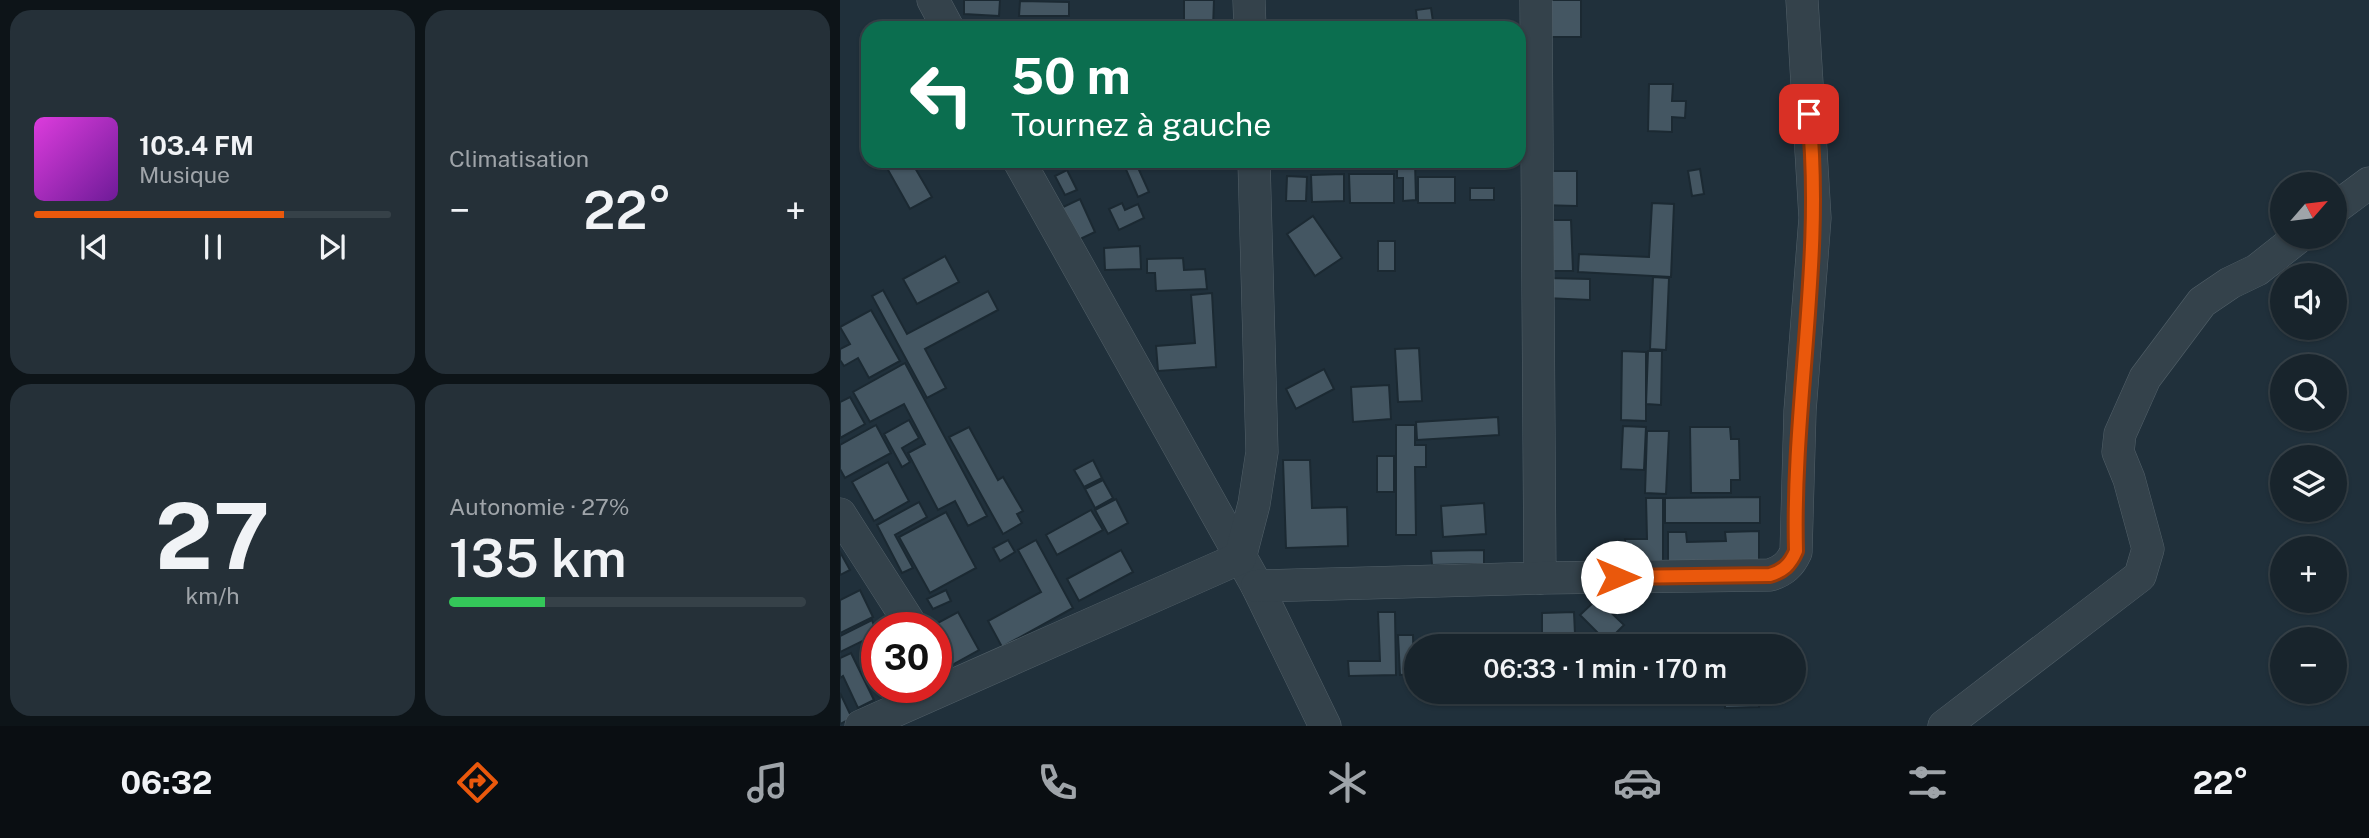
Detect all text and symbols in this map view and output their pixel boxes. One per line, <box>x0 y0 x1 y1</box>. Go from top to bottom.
text: 50 m <box>1011 47 1131 105</box>
icon: left <box>896 49 987 140</box>
pin <box>1779 84 1839 144</box>
icon: arrive <box>1790 95 1828 133</box>
text: Tournez à gauche <box>1011 106 1271 143</box>
text: 103.4 FM <box>139 130 254 161</box>
text: Climatisation <box>449 145 589 172</box>
text: Musique <box>139 161 230 188</box>
north arrow <box>2270 172 2347 248</box>
map controls <box>2270 172 2347 704</box>
text: 22° <box>583 180 672 241</box>
text: − <box>449 188 470 233</box>
text: + <box>785 188 806 233</box>
icon: previous <box>75 228 113 266</box>
icon: pause <box>194 228 232 266</box>
icon: next <box>313 228 351 266</box>
button: sound <box>2270 263 2347 340</box>
button: search <box>2270 354 2347 431</box>
button: layers <box>2270 445 2347 522</box>
text: 27 <box>155 483 270 589</box>
text: Autonomie · 27% <box>449 493 630 520</box>
text: 135 km <box>449 528 626 589</box>
button: + <box>2270 536 2347 613</box>
position arrow <box>1580 540 1654 614</box>
text: km/h <box>185 582 240 609</box>
speed limit sign: 30 <box>861 612 952 703</box>
button: − <box>2270 627 2347 704</box>
text: 06:33 · 1 min · 170 m <box>1483 653 1727 684</box>
icon: directions <box>453 758 502 807</box>
icon: music <box>743 758 792 807</box>
icon: phone <box>1033 758 1082 807</box>
icon: climate <box>1323 758 1372 807</box>
icon: car <box>1613 758 1662 807</box>
icon: filters <box>1903 758 1952 807</box>
text: 06:32 <box>120 764 212 801</box>
text: 22° <box>2193 764 2249 801</box>

